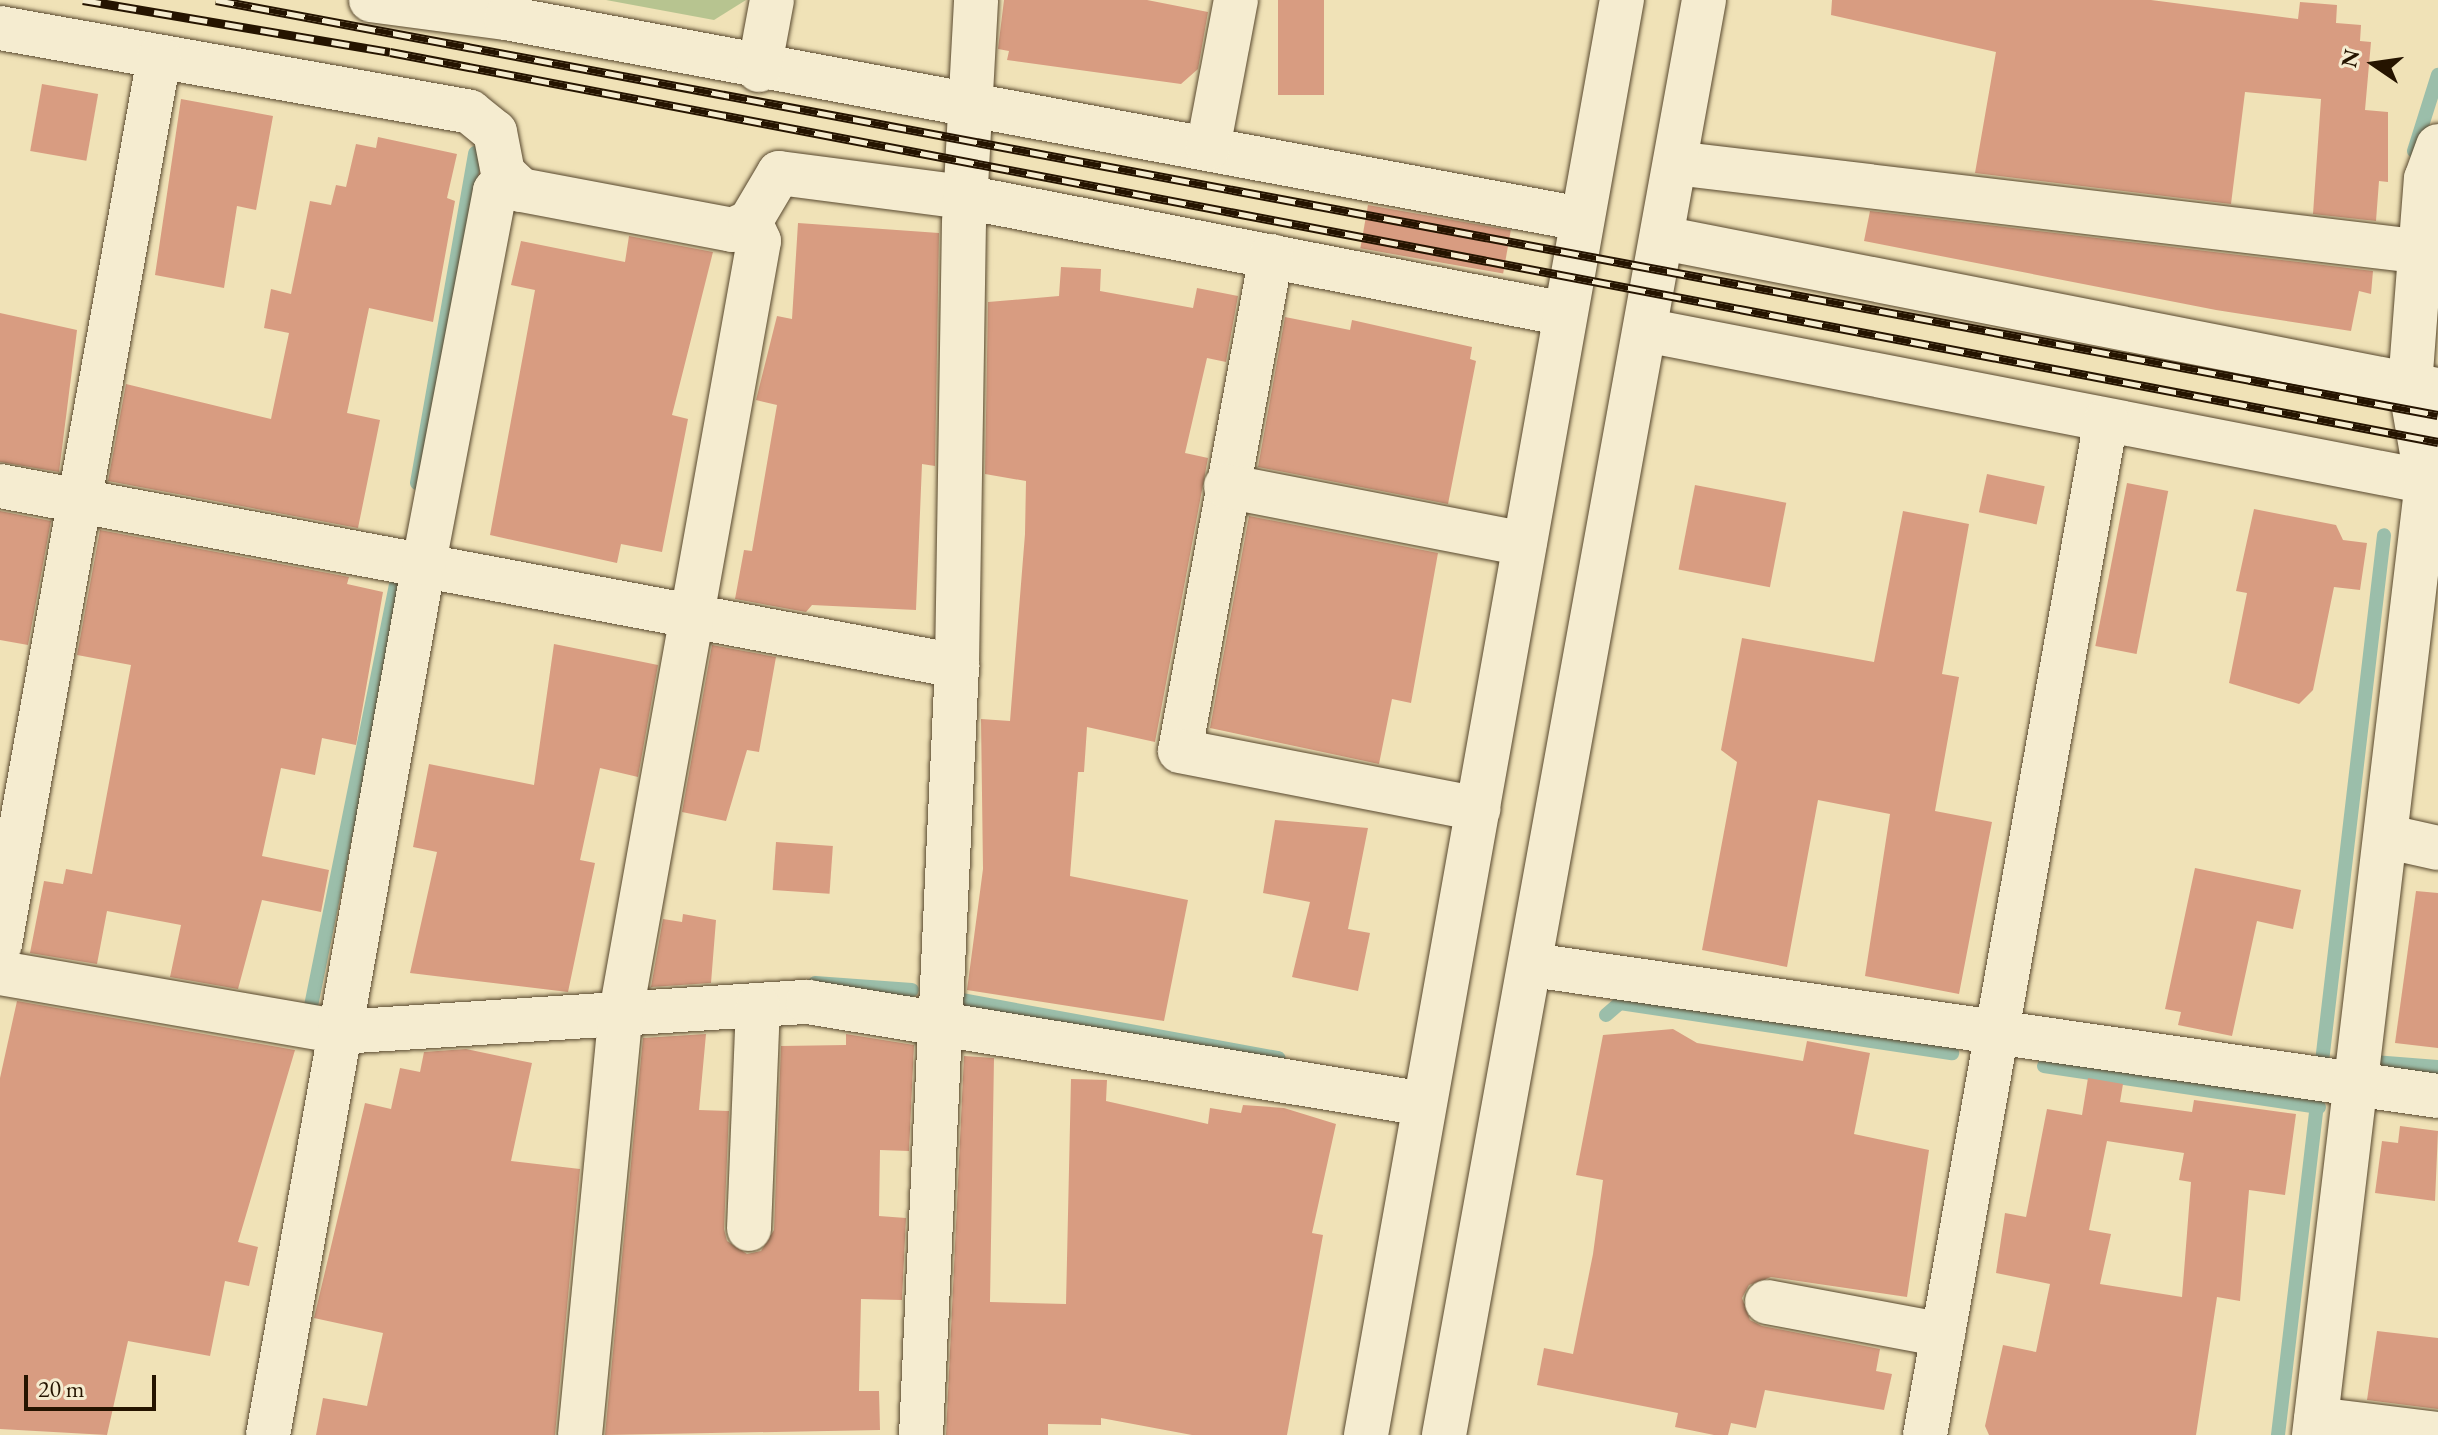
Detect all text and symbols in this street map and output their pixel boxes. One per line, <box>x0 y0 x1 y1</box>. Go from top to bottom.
north arrow <box>2334 24 2414 104</box>
text: N <box>2334 47 2366 70</box>
scale bar <box>28 1359 160 1409</box>
text: 20 m <box>38 1373 85 1404</box>

